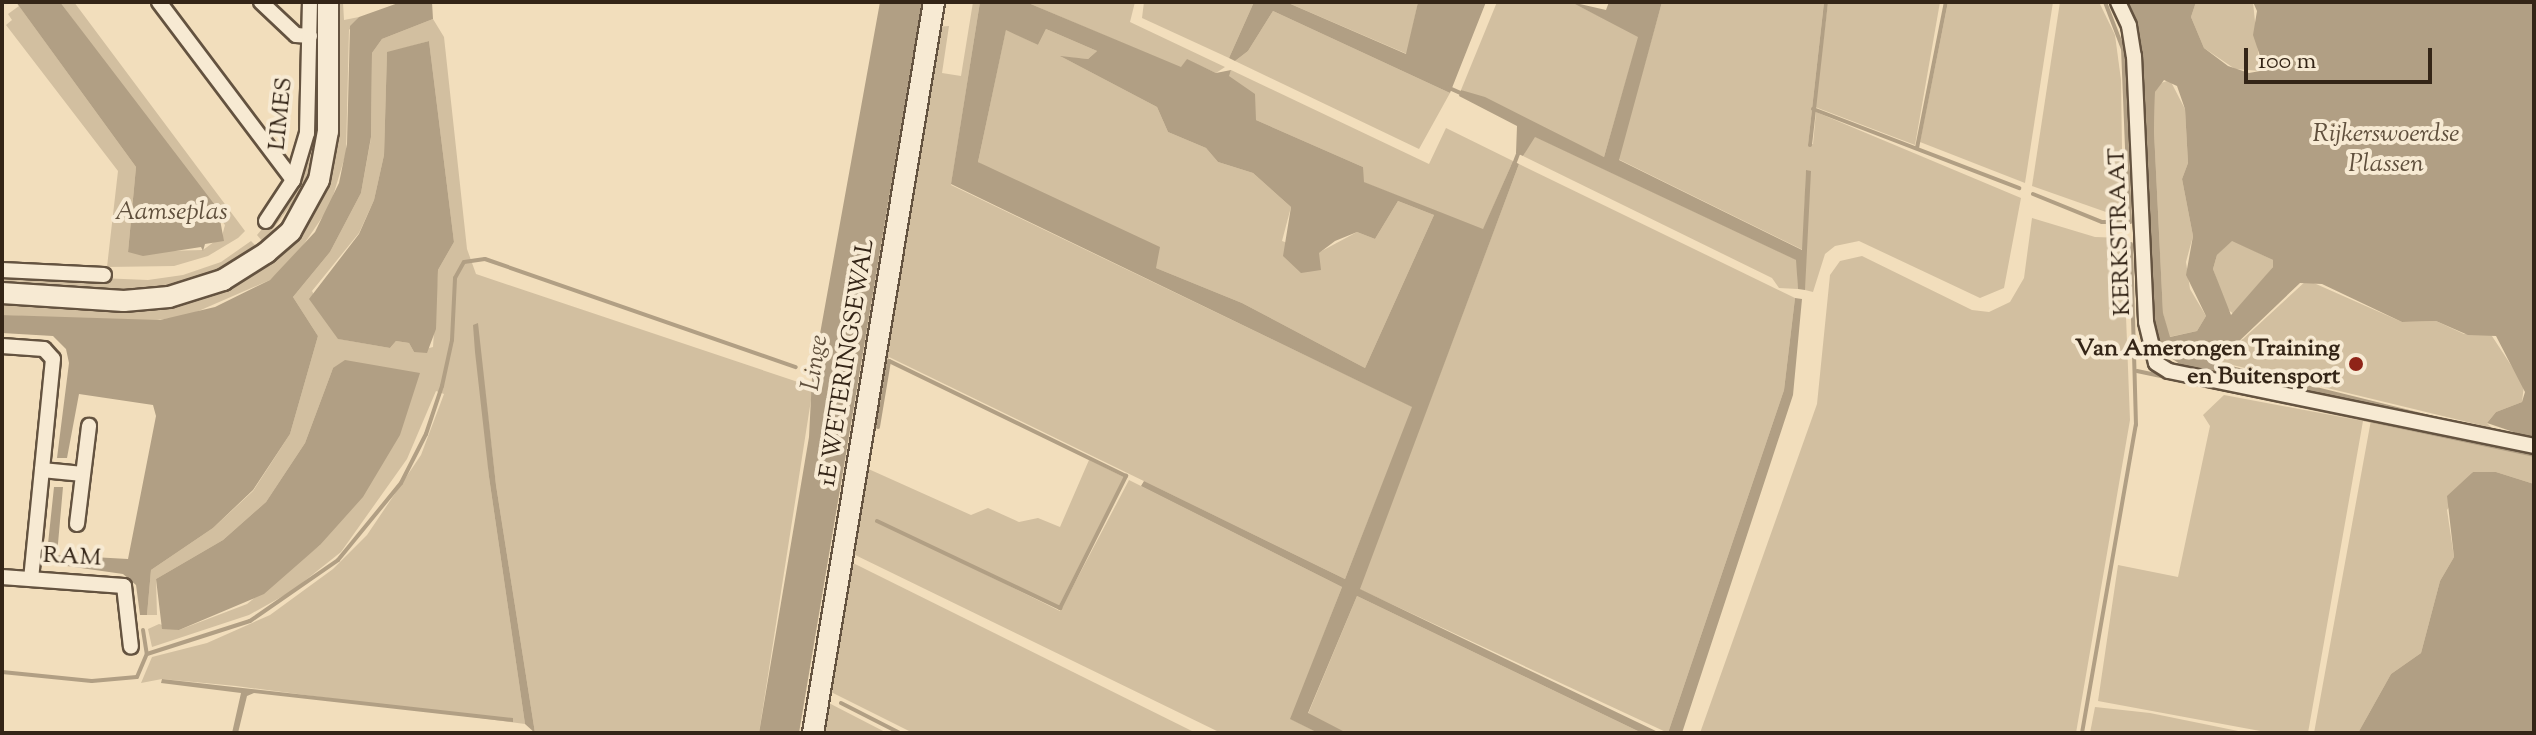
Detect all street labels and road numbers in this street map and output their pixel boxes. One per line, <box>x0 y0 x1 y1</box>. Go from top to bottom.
street label: LIMES <box>264 76 300 152</box>
street label: KERKSTRAAT <box>2104 147 2138 317</box>
street label: 1E WETERINGSEWAL <box>814 237 882 489</box>
street label: RAM <box>42 542 102 574</box>

